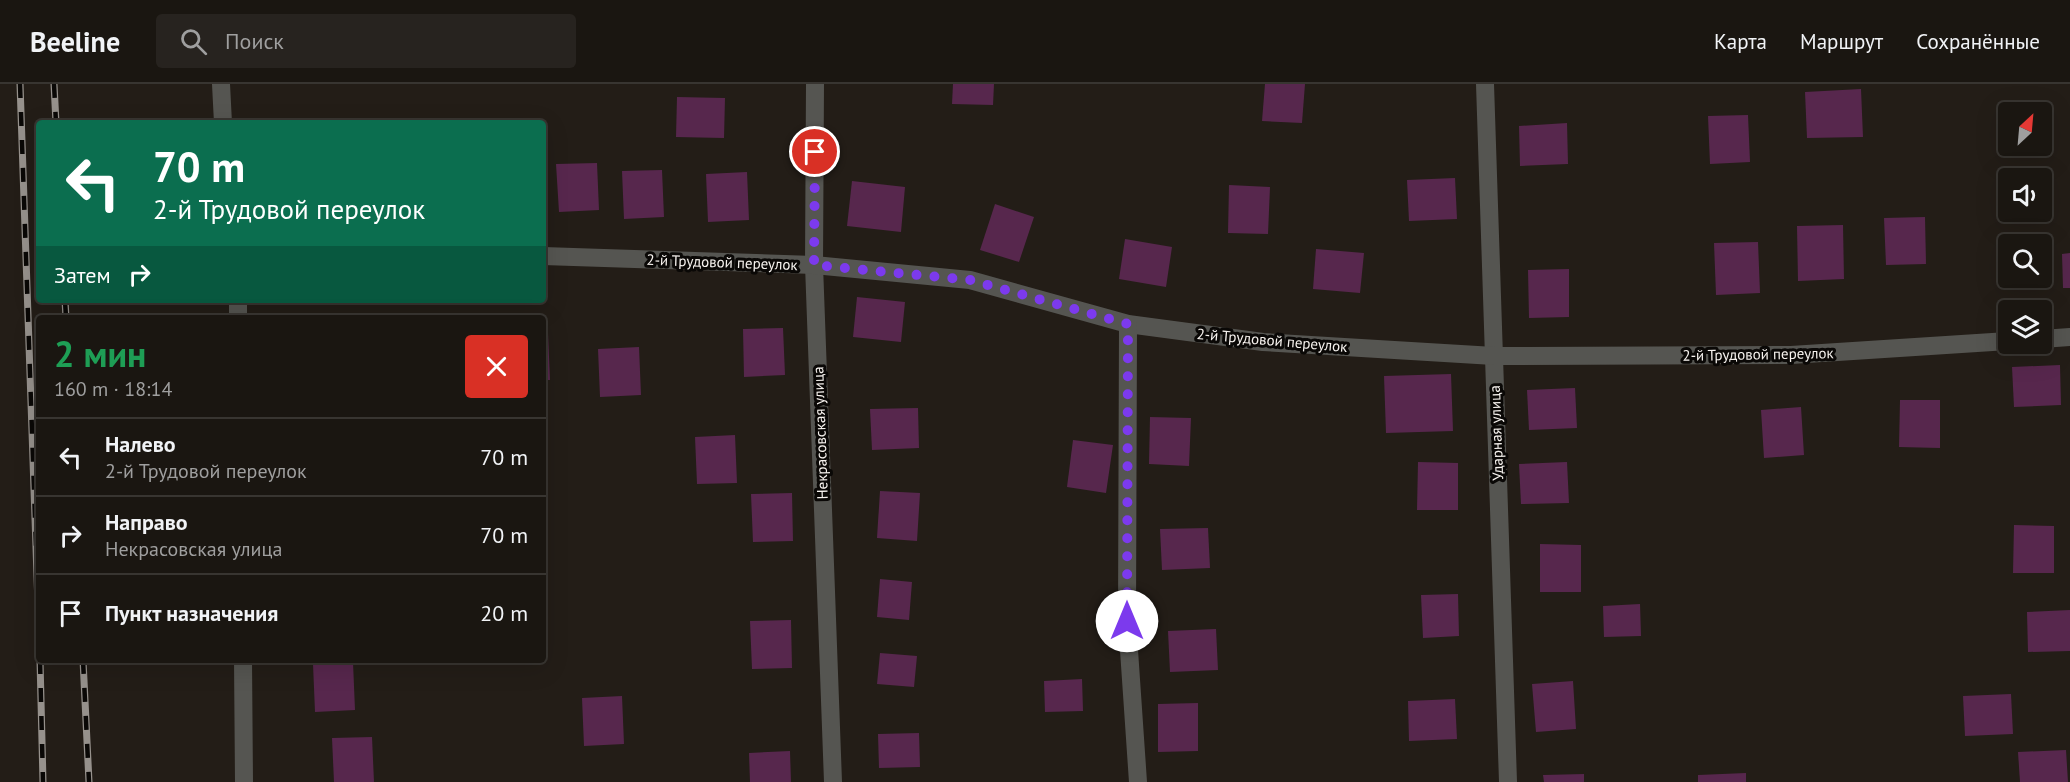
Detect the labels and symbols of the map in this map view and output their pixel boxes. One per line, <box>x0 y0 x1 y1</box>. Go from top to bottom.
north arrow <box>1998 102 2052 156</box>
pin <box>789 126 840 177</box>
street label: 2-й Трудовой переулок <box>646 250 799 274</box>
street label: 2-й Трудовой переулок <box>1196 324 1349 356</box>
street label: 2-й Трудовой переулок <box>1682 343 1835 365</box>
street label: Некрасовская улица <box>808 366 832 500</box>
street label: Ударная улица <box>1485 385 1507 481</box>
position arrow <box>1095 589 1159 653</box>

